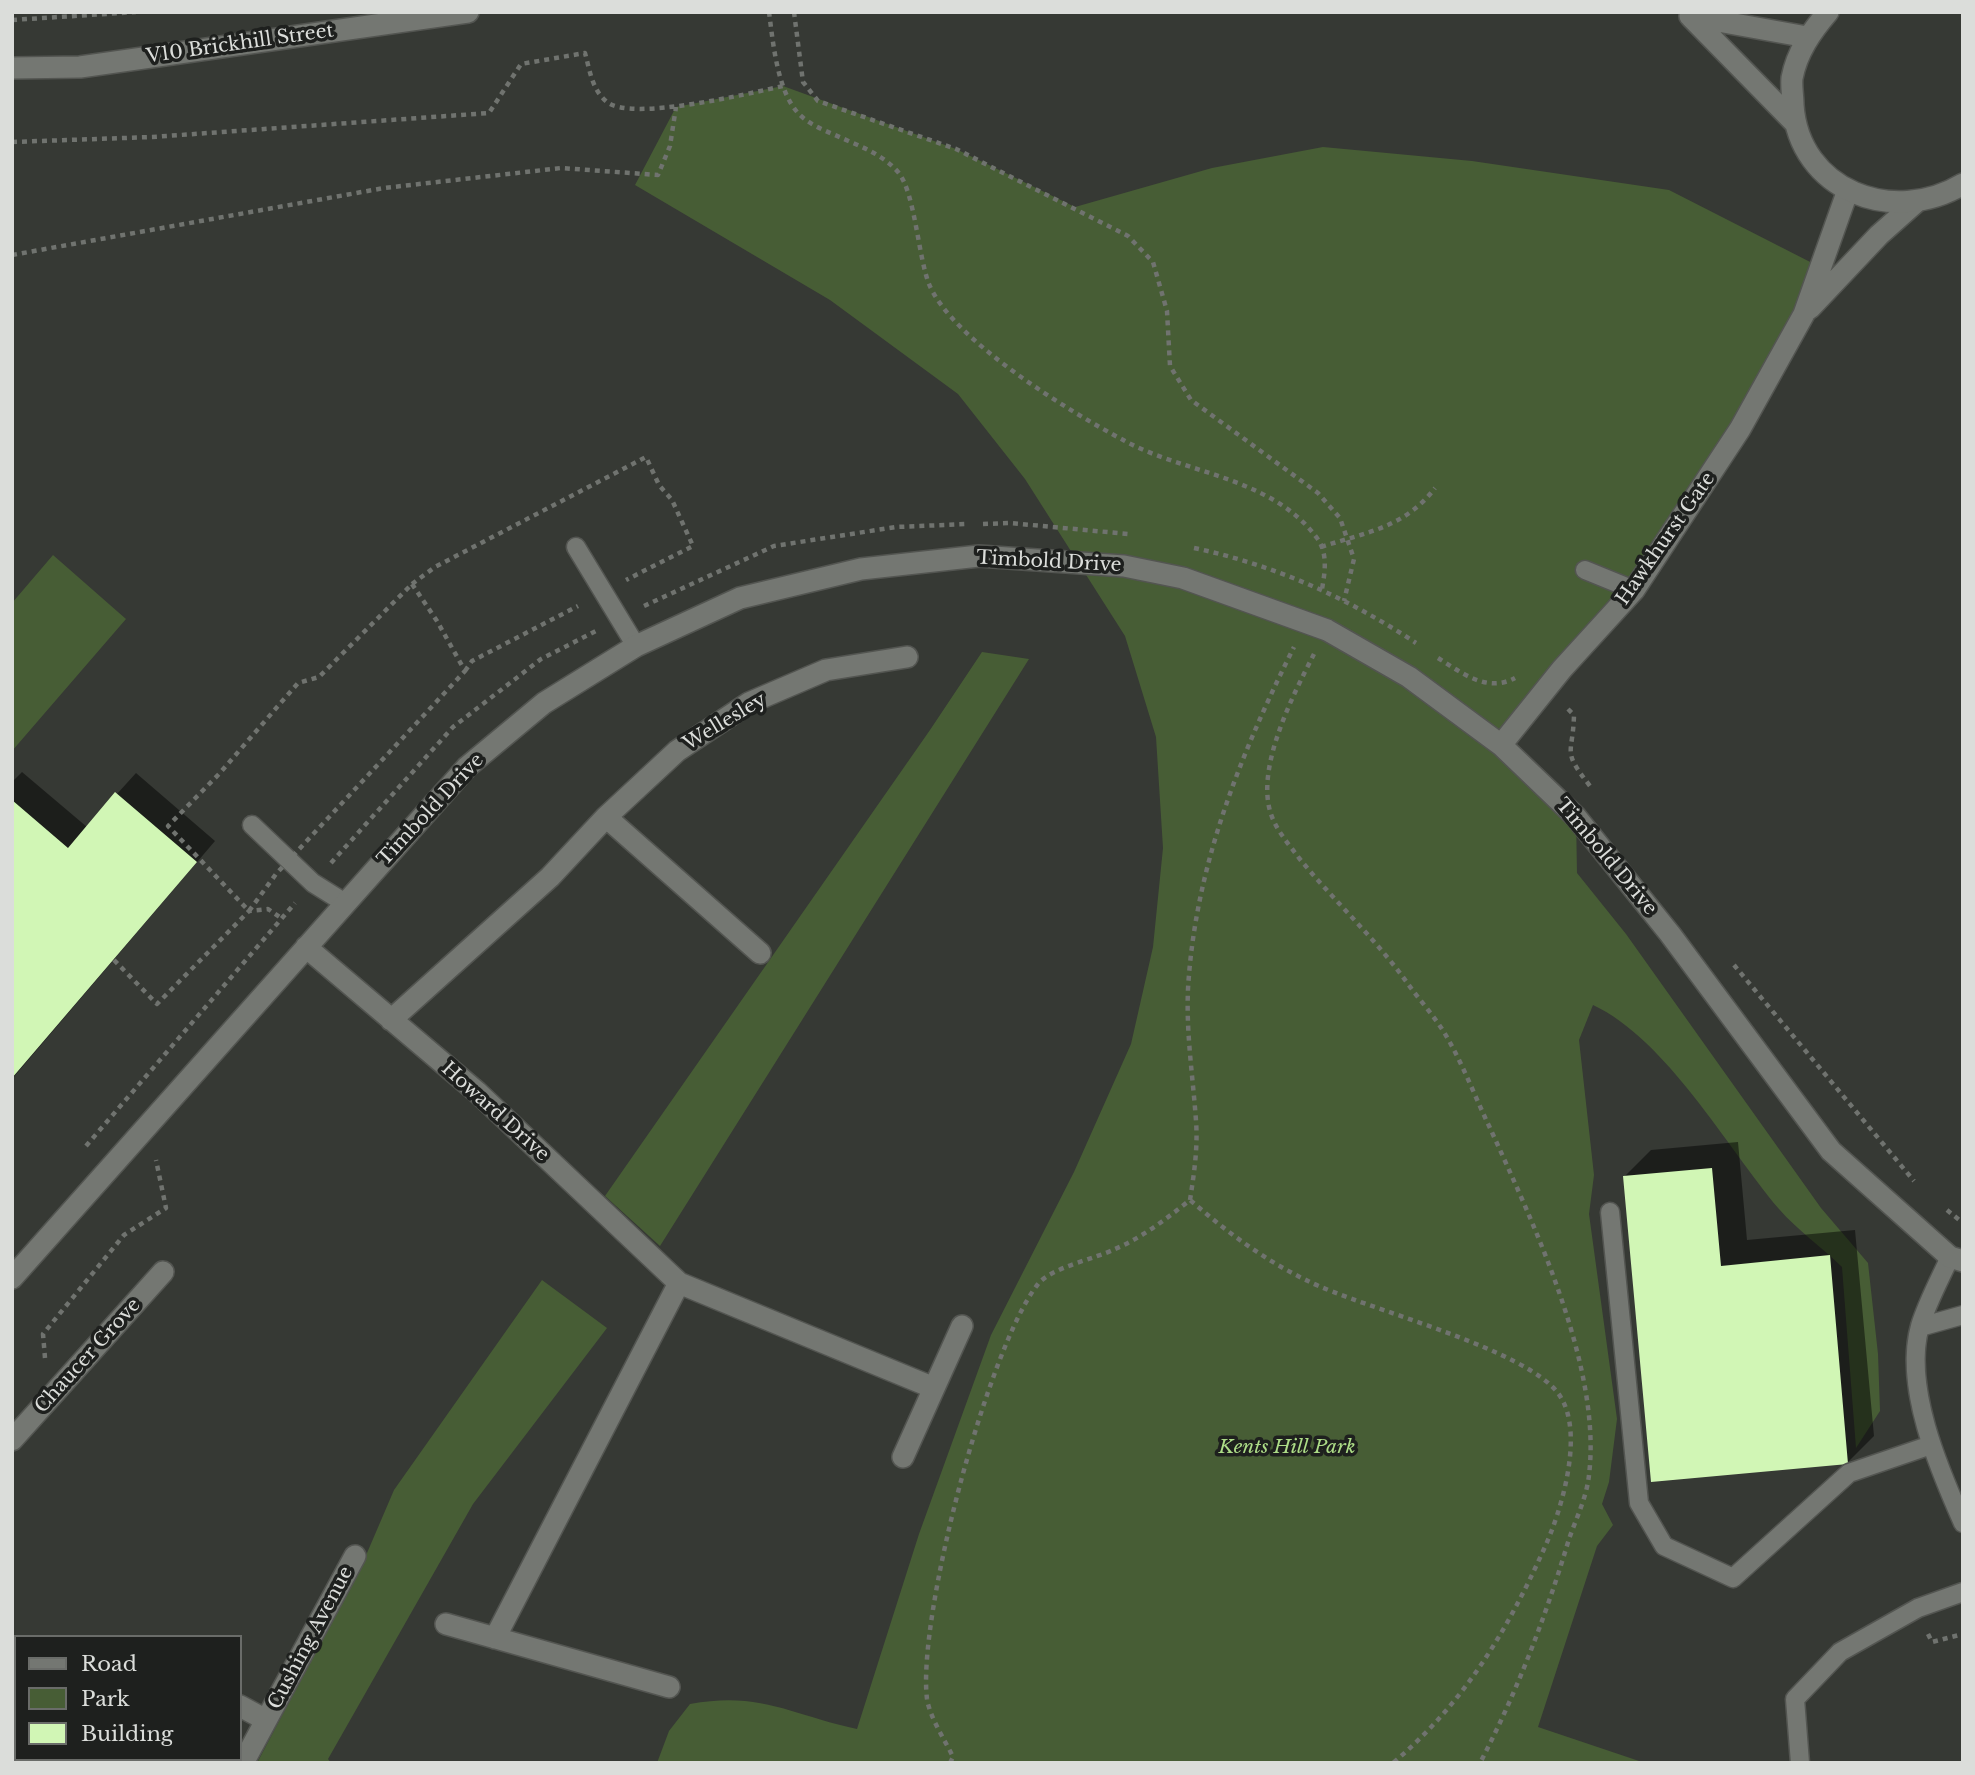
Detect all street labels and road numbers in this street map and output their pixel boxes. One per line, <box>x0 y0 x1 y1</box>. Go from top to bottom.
street label: V10 Brickhill Street <box>145 20 335 68</box>
street label: Hawkhurst Gate <box>1612 468 1720 610</box>
street label: Timbold Drive <box>976 547 1122 577</box>
street label: Wellesley <box>679 688 771 756</box>
street label: Timbold Drive <box>373 749 489 871</box>
street label: Timbold Drive <box>1551 794 1661 920</box>
street label: Howard Drive <box>436 1058 554 1166</box>
street label: Chaucer Grove <box>30 1294 146 1418</box>
street label: Cushing Avenue <box>264 1563 358 1713</box>

